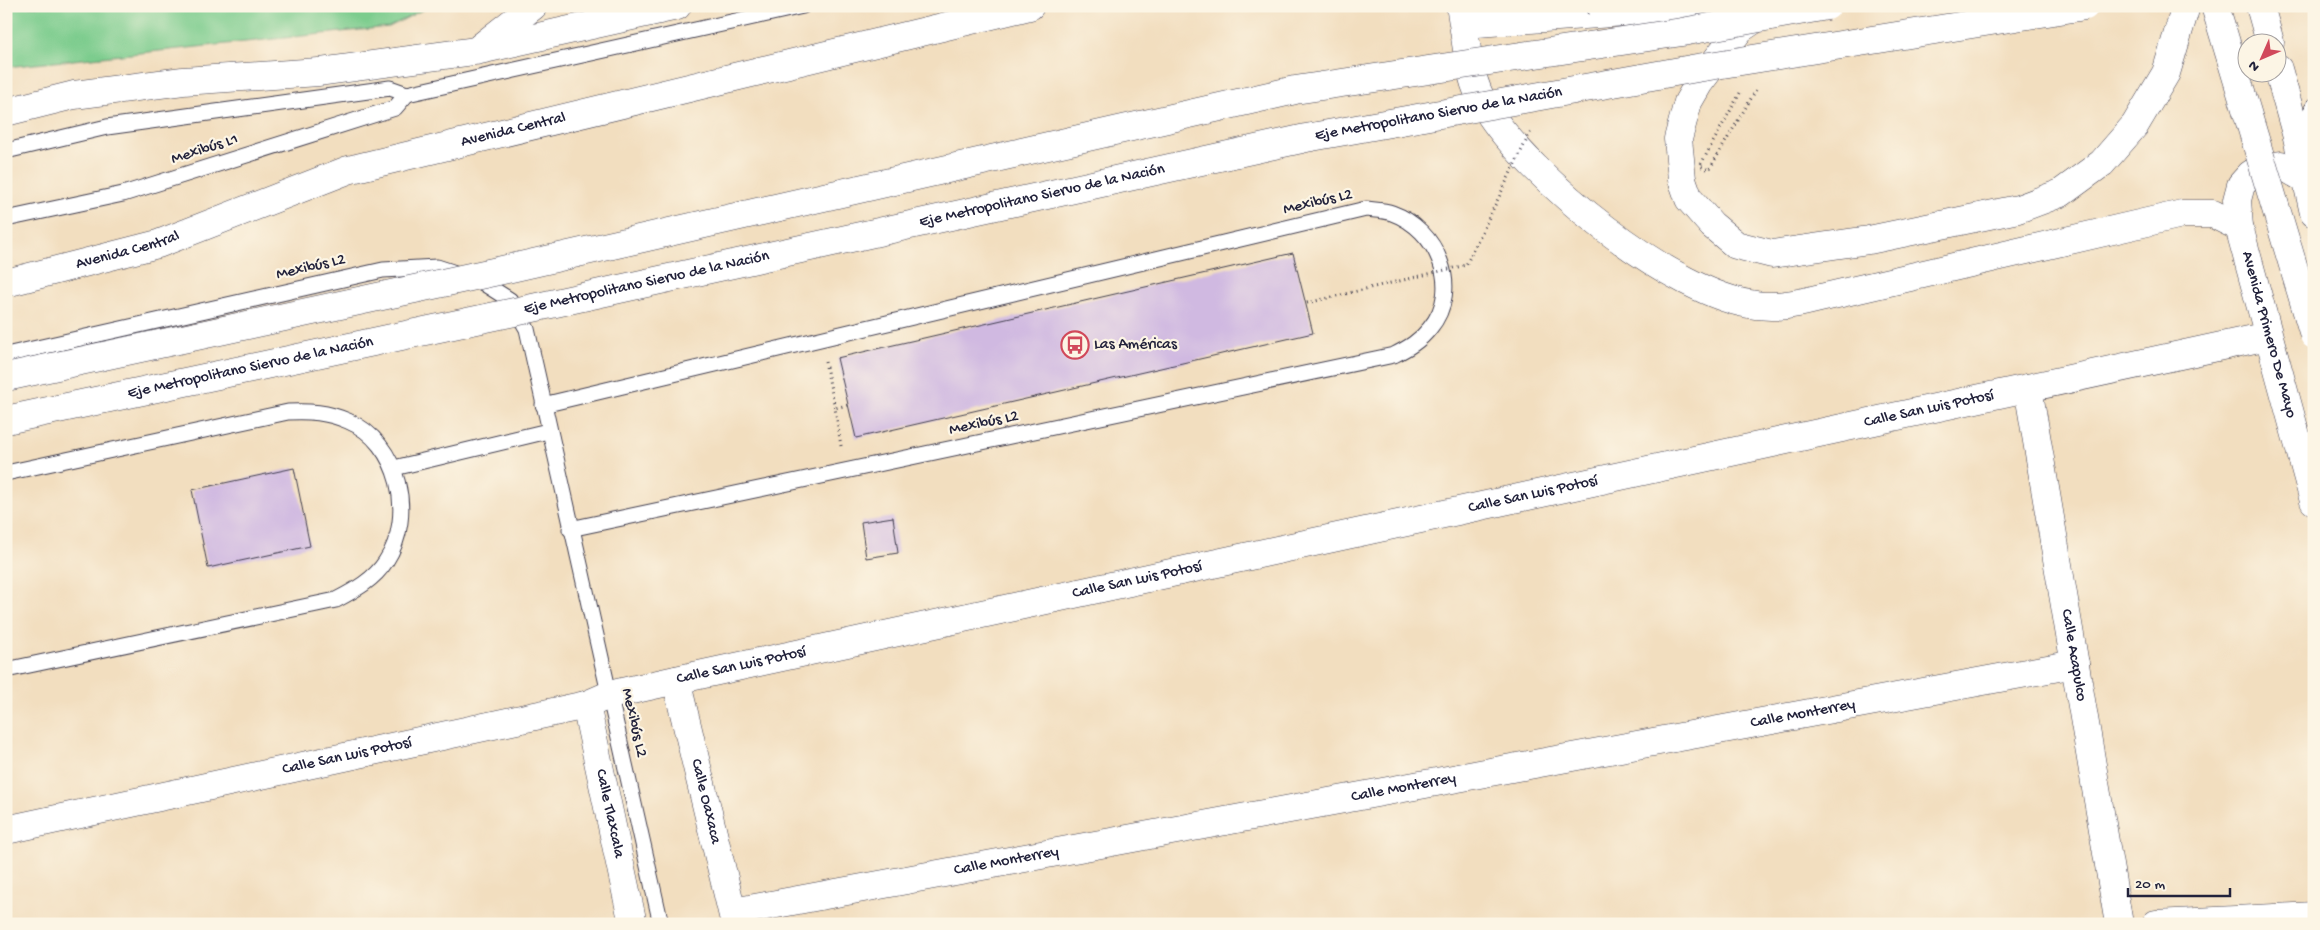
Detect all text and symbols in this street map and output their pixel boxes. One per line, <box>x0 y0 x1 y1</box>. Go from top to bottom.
north arrow <box>2238 32 2288 82</box>
text: N <box>2245 56 2264 75</box>
street label: Eje Metropolitano Siervo de la Nación <box>1314 83 1564 146</box>
street label: Avenida Central <box>459 108 568 152</box>
street label: Mexibús L1 <box>169 130 241 170</box>
street label: Eje Metropolitano Siervo de la Nación <box>918 160 1167 232</box>
street label: Mexibús L2 <box>1281 186 1355 220</box>
street label: Avenida Central <box>74 227 183 274</box>
street label: Eje Metropolitano Siervo de la Nación <box>522 247 771 319</box>
street label: Avenida Primero De Mayo <box>2237 249 2300 420</box>
street label: Mexibús L2 <box>274 251 348 285</box>
bus stop icon: Las Américas <box>1060 330 1090 360</box>
street label: Eje Metropolitano Siervo de la Nación <box>126 333 376 403</box>
place label: Las Américas <box>1094 336 1178 355</box>
street label: Calle San Luis Potosí <box>1862 386 1996 433</box>
street label: Mexibús L2 <box>948 407 1021 441</box>
street label: Calle San Luis Potosí <box>1467 471 1600 518</box>
street label: Calle San Luis Potosí <box>1071 557 1204 604</box>
street label: Calle Acapulco <box>2056 608 2091 703</box>
street label: Calle San Luis Potosí <box>675 642 809 689</box>
street label: Mexibús L2 <box>616 686 650 760</box>
street label: Calle Monterrey <box>1749 695 1857 733</box>
street label: Calle San Luis Potosí <box>281 733 414 780</box>
street label: Calle Oaxaca <box>686 757 725 847</box>
street label: Calle Tlaxcala <box>591 767 628 861</box>
street label: Calle Monterrey <box>1350 769 1458 807</box>
street label: Calle Monterrey <box>953 842 1060 880</box>
scale bar <box>2128 865 2230 897</box>
text: 20 m <box>2135 876 2165 894</box>

